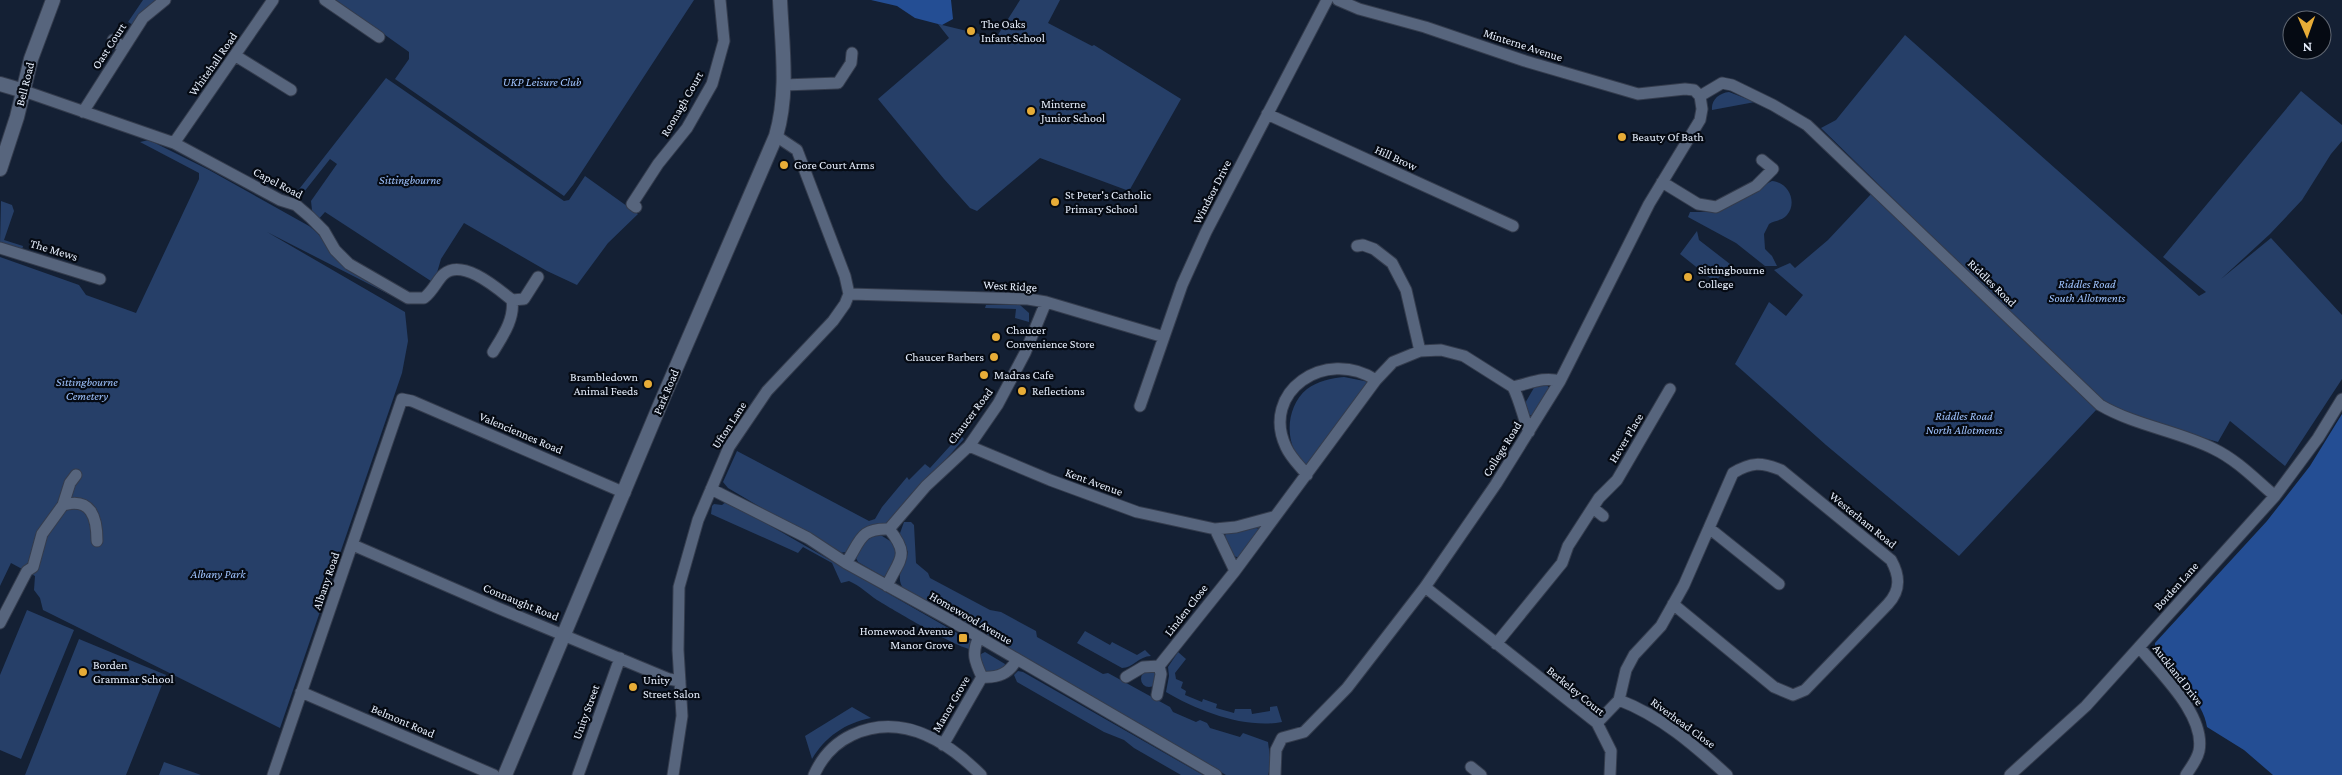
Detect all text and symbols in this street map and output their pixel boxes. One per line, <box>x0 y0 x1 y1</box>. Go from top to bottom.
north arrow <box>2282 10 2332 60</box>
place label: The Oaks Infant School <box>981 17 1045 45</box>
street label: Oast Court <box>89 19 130 72</box>
marker: The Oaks Infant School <box>965 25 977 37</box>
street label: Minterne Avenue <box>1482 26 1564 64</box>
street label: Whitehall Road <box>186 29 241 99</box>
text: N <box>2302 40 2313 56</box>
street label: Bell Road <box>13 60 37 107</box>
street label: Roonagh Court <box>658 68 707 139</box>
park label: UKP Leisure Club <box>503 75 581 89</box>
place label: Minterne Junior School <box>1040 97 1105 125</box>
marker: Minterne Junior School <box>1025 105 1037 117</box>
place label: Beauty Of Bath <box>1632 130 1704 144</box>
marker: Beauty Of Bath <box>1616 131 1628 143</box>
street label: Hill Brow <box>1373 142 1419 174</box>
place label: Gore Court Arms <box>794 158 875 172</box>
street label: Windsor Drive <box>1190 158 1234 226</box>
marker: Gore Court Arms <box>778 159 790 171</box>
street label: Capel Road <box>251 165 306 202</box>
park label: Sittingbourne <box>379 173 441 187</box>
place label: St Peter's Catholic Primary School <box>1065 188 1151 216</box>
marker: St Peter's Catholic Primary School <box>1049 196 1061 208</box>
street label: The Mews <box>28 236 80 264</box>
street label: Riddles Road <box>1965 256 2020 310</box>
place label: Sittingbourne College <box>1698 263 1765 291</box>
marker: Sittingbourne College <box>1682 271 1694 283</box>
park label: Riddles Road South Allotments <box>2049 277 2125 305</box>
street label: West Ridge <box>983 278 1037 294</box>
place label: Chaucer Convenience Store <box>1006 323 1095 351</box>
marker: Chaucer Convenience Store <box>990 331 1002 343</box>
place label: Chaucer Barbers <box>905 350 984 364</box>
marker: Chaucer Barbers <box>988 351 1000 363</box>
street label: Park Road <box>650 367 682 417</box>
place label: Madras Cafe <box>994 368 1054 382</box>
marker: Madras Cafe <box>978 369 990 381</box>
place label: Brambledown Animal Feeds <box>570 370 639 398</box>
park label: Sittingbourne Cemetery <box>56 375 118 403</box>
marker: Brambledown Animal Feeds <box>642 378 654 390</box>
place label: Reflections <box>1032 384 1085 398</box>
street label: Chaucer Road <box>944 385 996 447</box>
marker: Reflections <box>1016 385 1028 397</box>
street label: Ufton Lane <box>709 399 749 451</box>
street label: Valenciennes Road <box>477 409 566 457</box>
park label: Riddles Road North Allotments <box>1926 409 2003 437</box>
street label: Hever Place <box>1606 411 1646 465</box>
street label: College Road <box>1480 418 1525 479</box>
street label: Kent Avenue <box>1063 465 1125 499</box>
street label: Westerham Road <box>1827 489 1900 552</box>
street label: Albany Road <box>310 550 343 612</box>
street label: Borden Lane <box>2151 559 2201 613</box>
park label: Albany Park <box>190 567 246 581</box>
street label: Connaught Road <box>481 580 562 624</box>
street label: Linden Close <box>1161 581 1211 639</box>
street label: Homewood Avenue <box>927 589 1015 647</box>
place label: Homewood Avenue Manor Grove <box>860 624 953 652</box>
marker: Homewood Avenue Manor Grove <box>957 632 969 644</box>
street label: Auckland Drive <box>2150 642 2206 708</box>
place label: Borden Grammar School <box>93 658 174 686</box>
street label: Berkeley Court <box>1544 663 1609 719</box>
marker: Borden Grammar School <box>77 666 89 678</box>
place label: Unity Street Salon <box>643 673 701 701</box>
street label: Manor Grove <box>929 673 973 735</box>
marker: Unity Street Salon <box>627 681 639 693</box>
street label: Unity Street <box>570 682 603 741</box>
street label: Riverhead Close <box>1648 695 1718 751</box>
street label: Belmont Road <box>369 701 437 741</box>

